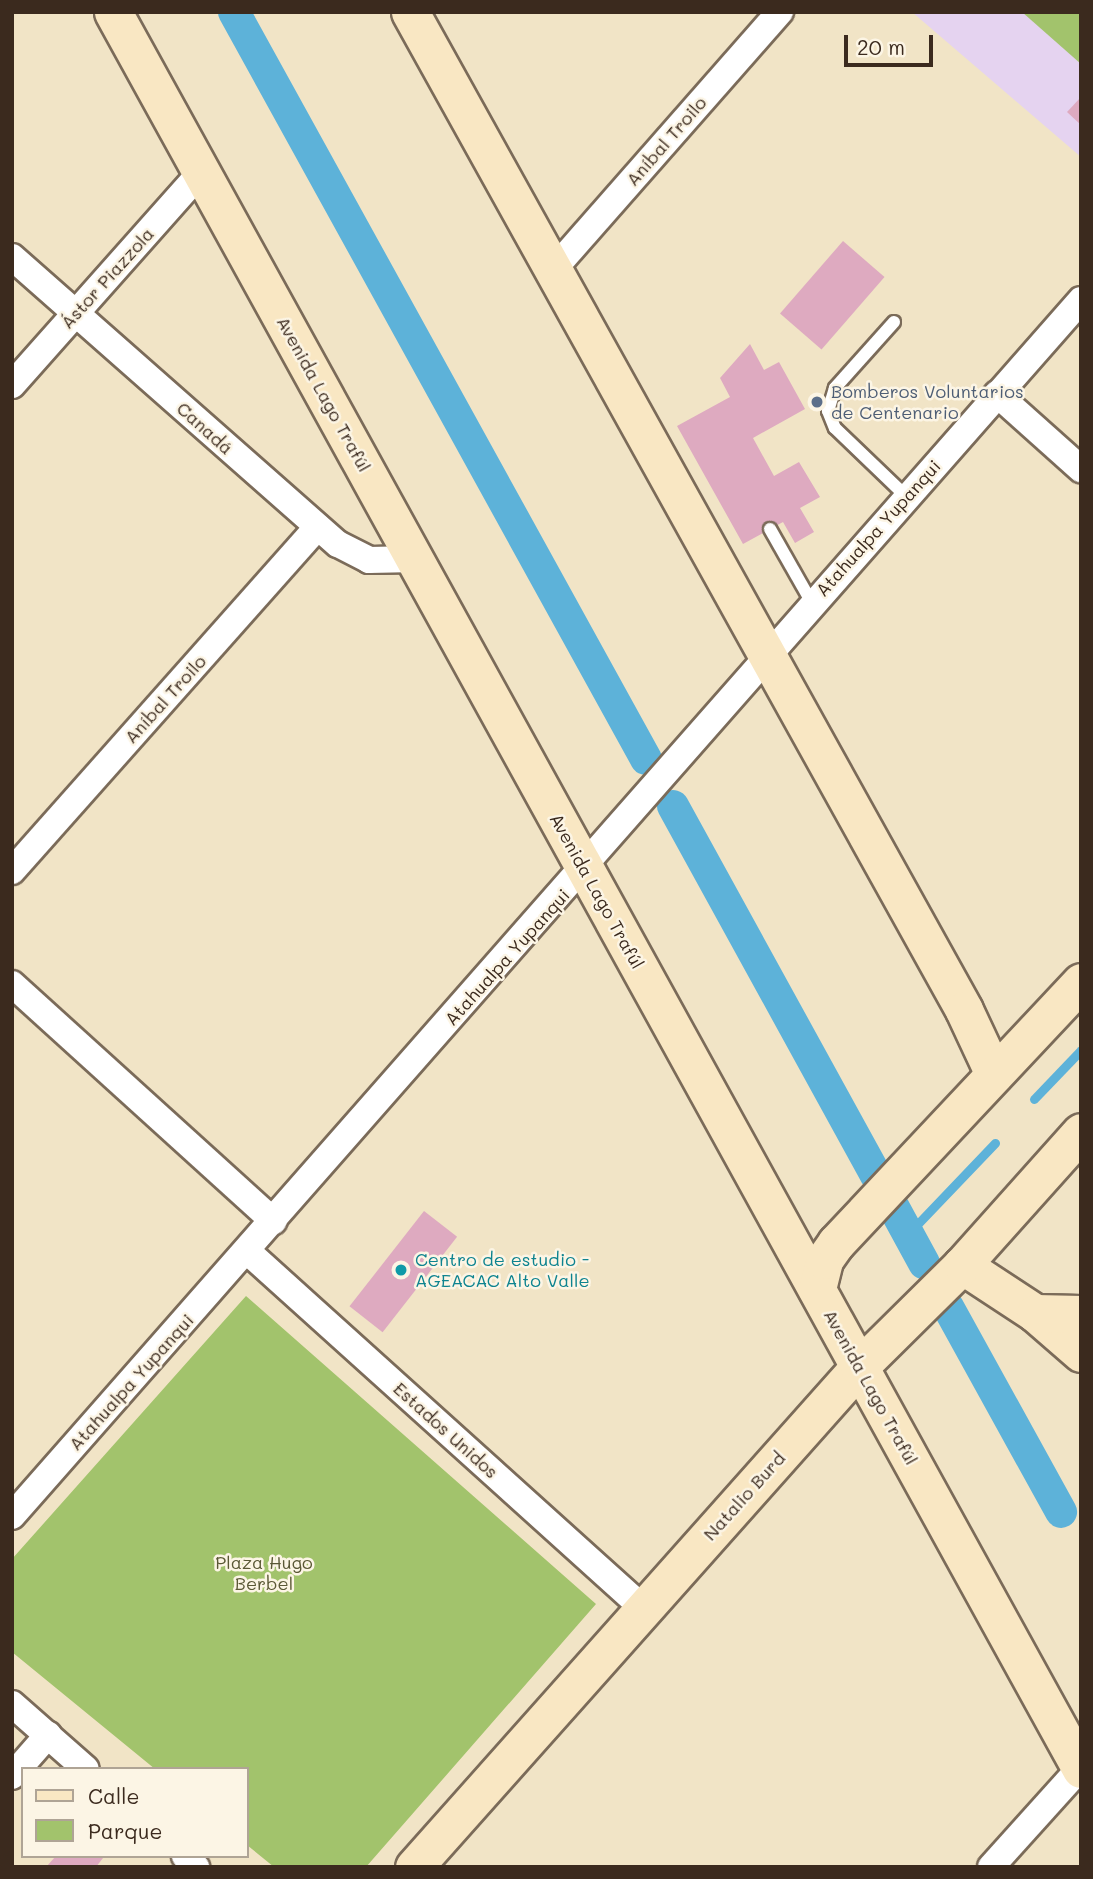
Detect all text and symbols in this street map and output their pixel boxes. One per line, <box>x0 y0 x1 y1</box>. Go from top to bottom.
scale bar <box>848 21 937 65</box>
text: 20 m <box>857 33 905 60</box>
street label: Aníbal Troilo <box>621 92 711 190</box>
street label: Ástor Piazzola <box>56 223 158 333</box>
street label: Avenida Lago Trafúl <box>272 313 376 475</box>
place label: Bomberos Voluntarios de Centenario <box>831 381 1024 424</box>
marker: Bomberos Voluntarios de Centenario <box>809 394 825 410</box>
street label: Canadá <box>173 397 237 459</box>
street label: Atahualpa Yupanqui <box>811 455 945 601</box>
street label: Aníbal Troilo <box>120 650 210 748</box>
street label: Avenida Lago Trafúl <box>545 810 649 972</box>
street label: Atahualpa Yupanqui <box>440 884 574 1030</box>
place label: Centro de estudio - AGEACAC Alto Valle <box>415 1249 590 1292</box>
marker: Centro de estudio - AGEACAC Alto Valle <box>393 1262 409 1278</box>
street label: Avenida Lago Trafúl <box>819 1306 923 1468</box>
street label: Atahualpa Yupanqui <box>64 1309 198 1455</box>
street label: Estados Unidos <box>389 1377 503 1483</box>
street label: Natalio Burd <box>699 1447 789 1545</box>
park label: Plaza Hugo Berbel <box>215 1552 313 1594</box>
legend <box>21 1767 248 1858</box>
text: Calle <box>88 1782 140 1809</box>
text: Parque <box>88 1817 162 1844</box>

